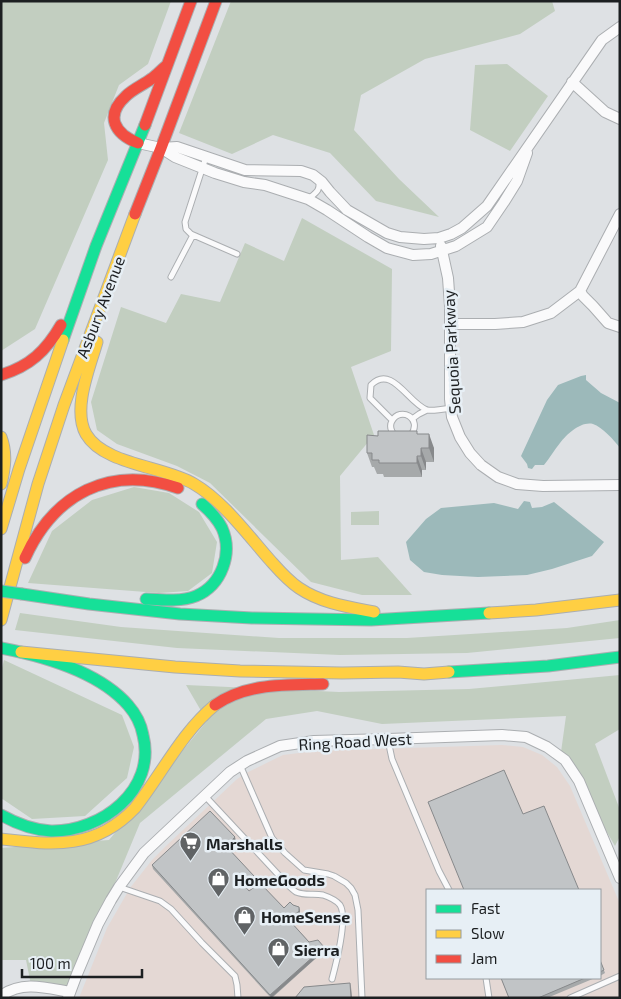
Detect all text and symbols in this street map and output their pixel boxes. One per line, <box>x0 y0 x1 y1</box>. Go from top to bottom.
street label: Asbury Avenue <box>72 253 128 361</box>
street label: Sequoia Parkway <box>438 289 464 415</box>
street label: Ring Road West <box>298 729 412 753</box>
supermarket icon: Marshalls <box>178 831 202 862</box>
place label: Marshalls <box>206 834 283 853</box>
shop icon: HomeGoods <box>206 867 230 898</box>
place label: HomeGoods <box>234 870 325 889</box>
legend <box>426 889 601 979</box>
text: Fast <box>471 899 501 917</box>
shop icon: HomeSense <box>233 904 257 935</box>
place label: HomeSense <box>261 907 350 926</box>
text: Slow <box>471 924 505 942</box>
shop icon: Sierra <box>266 937 290 968</box>
place label: Sierra <box>294 940 340 959</box>
scale bar <box>22 946 142 978</box>
text: Jam <box>471 949 497 967</box>
text: 100 m <box>30 954 71 972</box>

